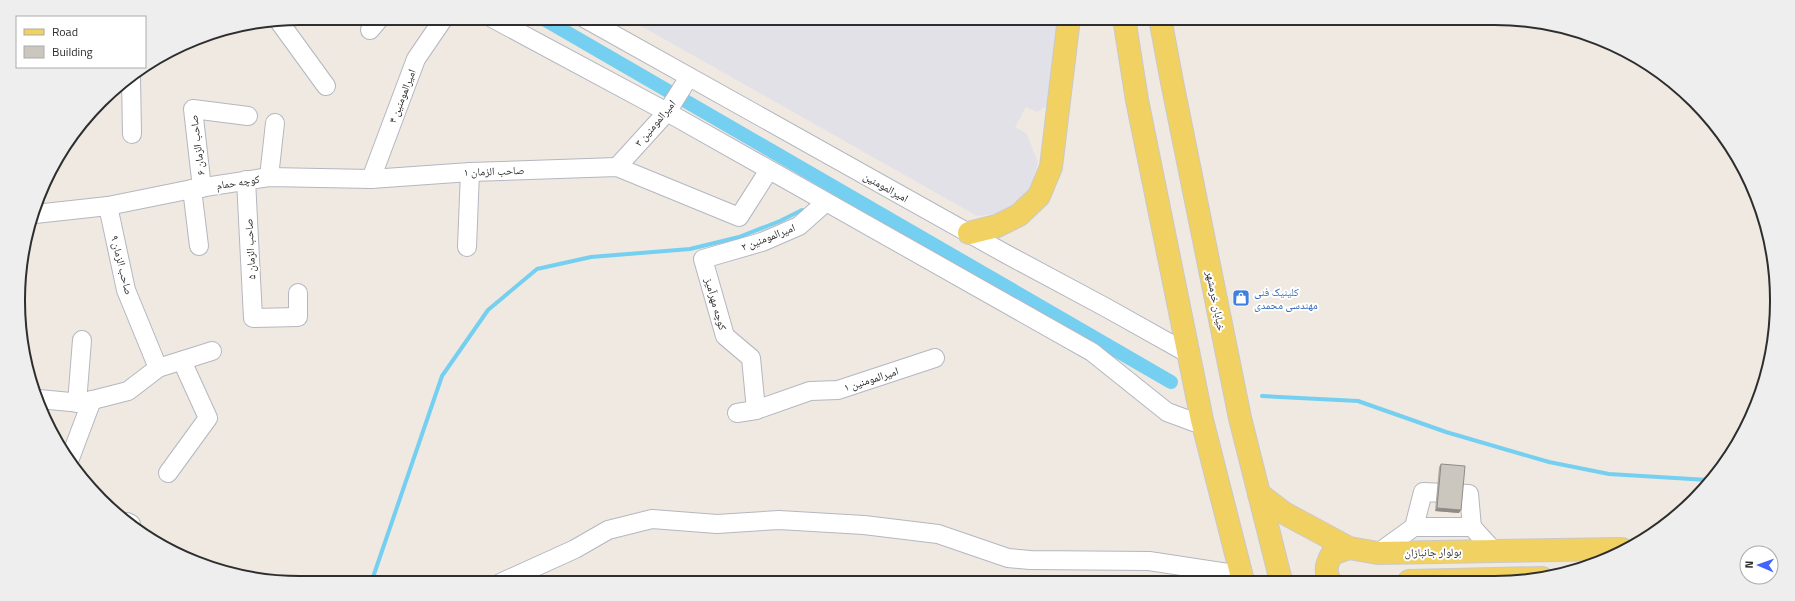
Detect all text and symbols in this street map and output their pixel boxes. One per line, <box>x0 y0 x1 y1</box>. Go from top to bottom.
legend <box>16 16 146 68</box>
text: Road <box>52 22 78 41</box>
text: Building <box>52 42 93 61</box>
street label: امیرالمومنین ۴ <box>384 67 420 125</box>
street label: امیرالمومنین ۳ <box>631 96 679 150</box>
street label: صاحب الزمان ۶ <box>185 114 209 176</box>
street label: صاحب الزمان ۱ <box>463 162 525 180</box>
street label: امیرالمومنین <box>861 168 911 206</box>
street label: کوچه حمام <box>215 171 261 193</box>
street label: صاحب الزمان ۵ <box>240 218 260 280</box>
street label: امیرالمومنین ۲ <box>739 219 797 255</box>
street label: صاحب الزمان ۹ <box>107 234 137 296</box>
street label: خیابان خرمشهر <box>1202 269 1230 332</box>
street label: کوچه مهرآمیز <box>701 275 731 332</box>
place label: کلینیک فنی مهندسی محمدی <box>1254 284 1318 313</box>
shop icon: کلینیک فنی مهندسی محمدی <box>1231 288 1251 308</box>
street label: امیرالمومنین ۱ <box>842 363 900 395</box>
street label: بولوار جانبازان <box>1404 544 1462 560</box>
north arrow <box>1739 545 1779 585</box>
text: N <box>1741 561 1757 569</box>

